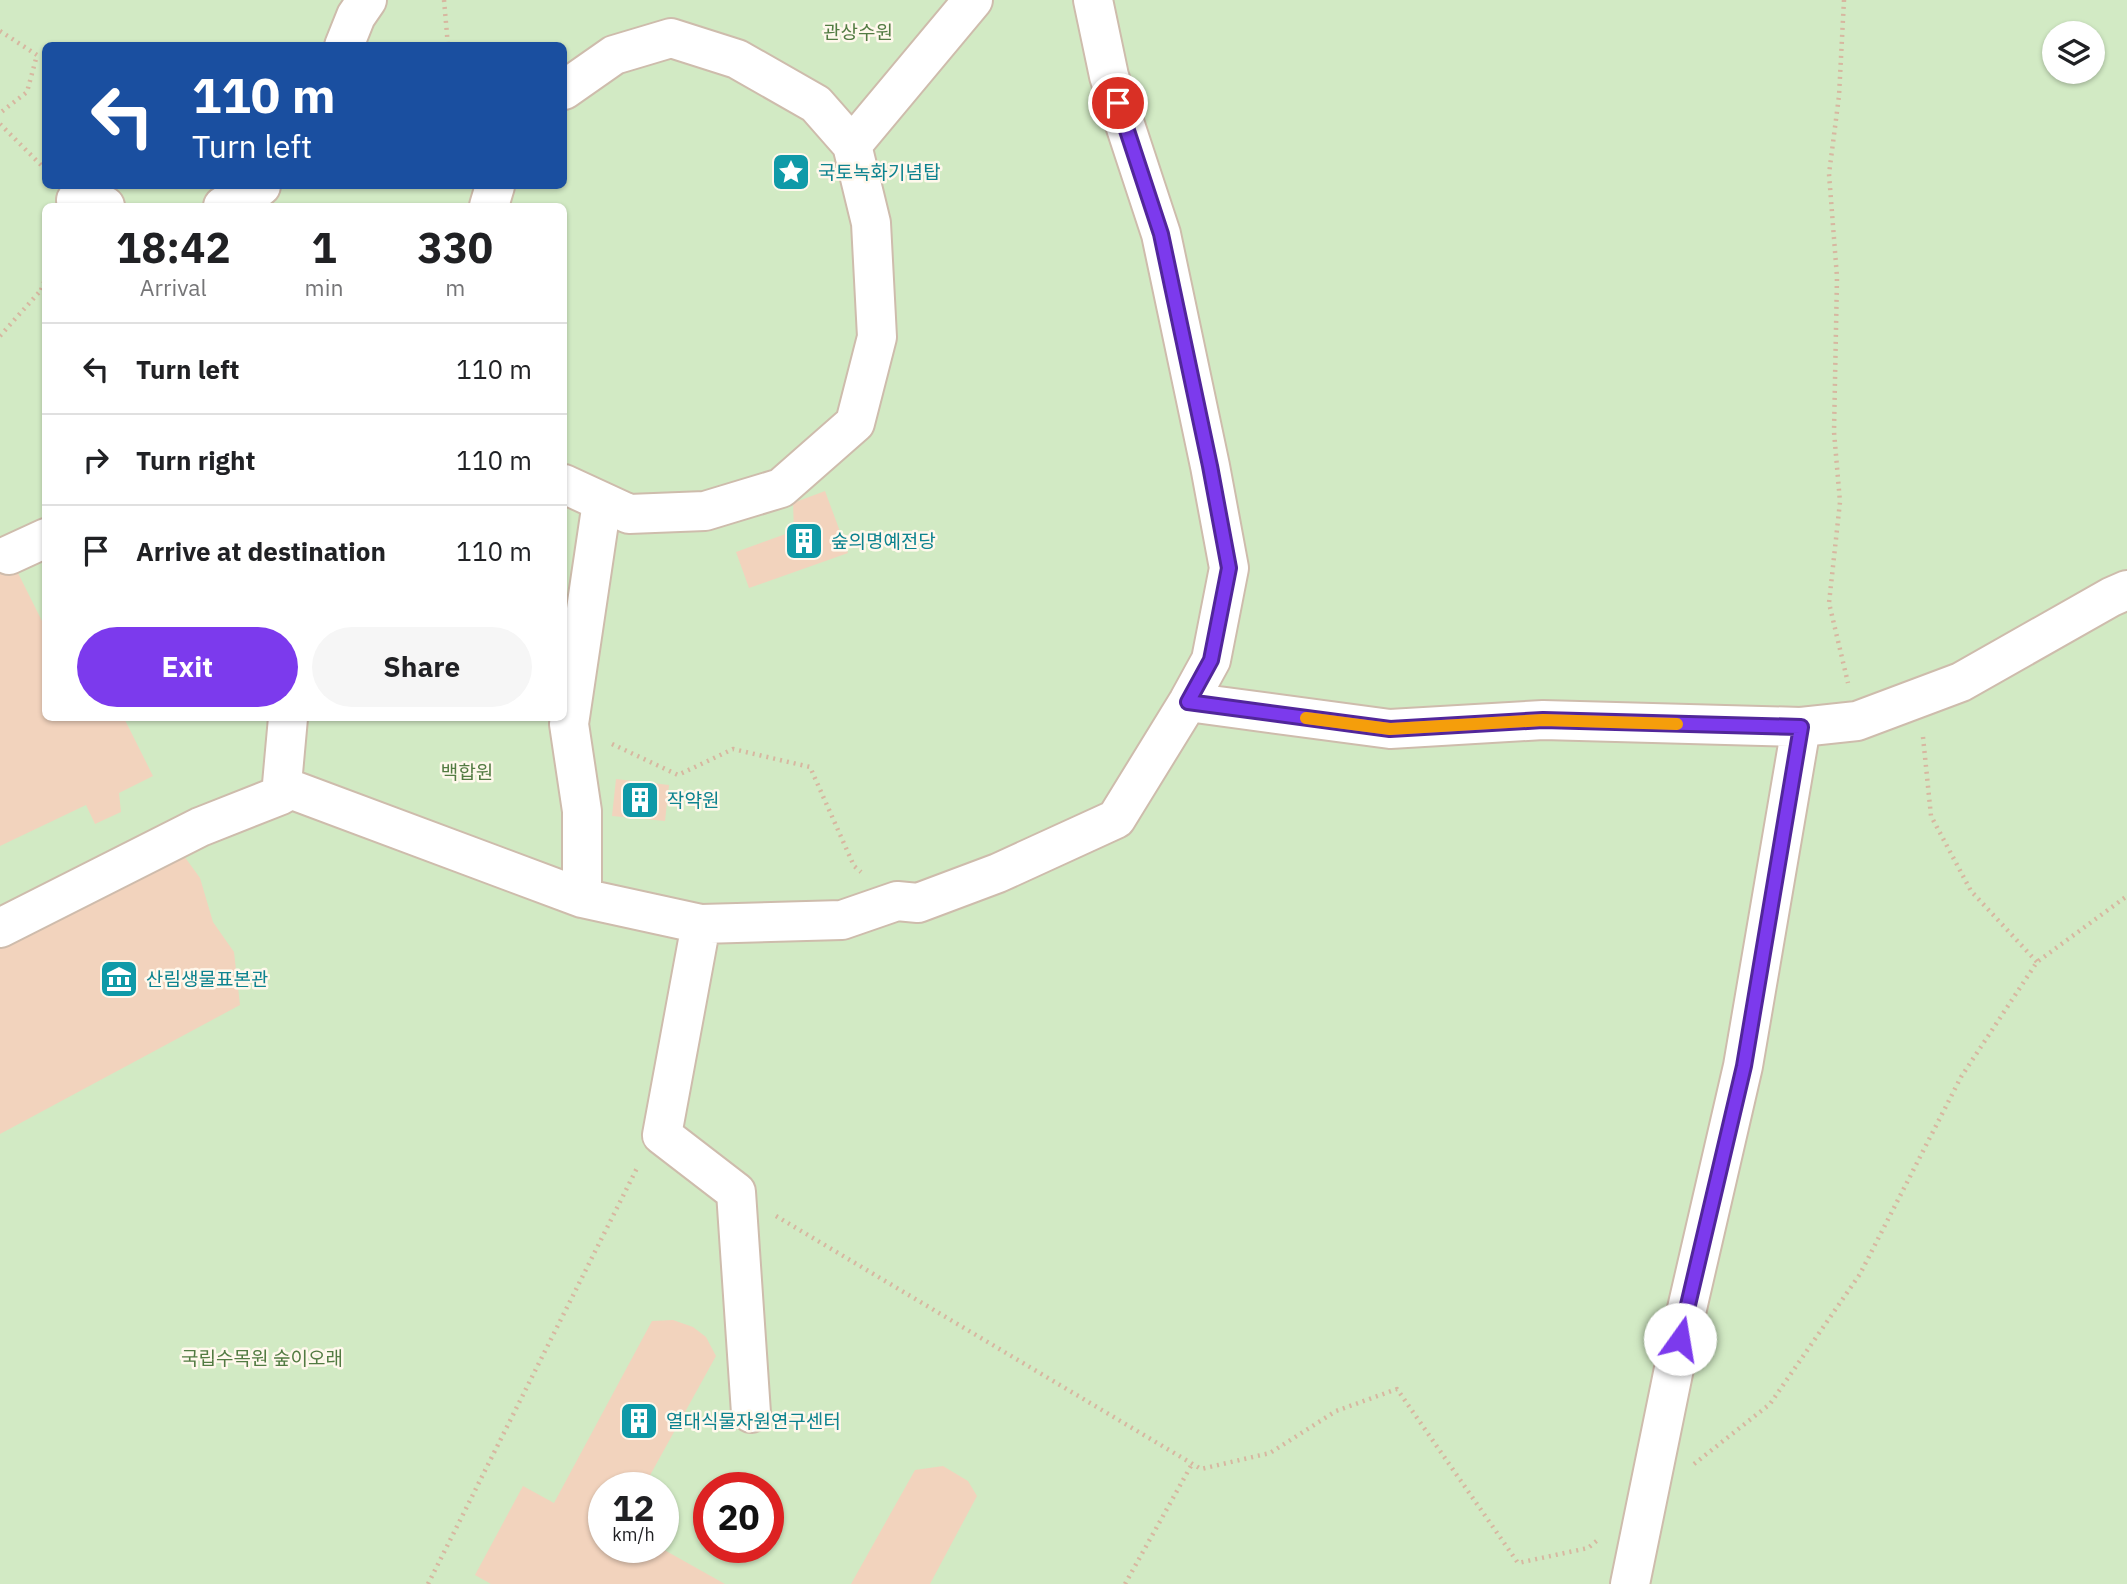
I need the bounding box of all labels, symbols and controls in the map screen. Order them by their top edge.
park label: 관상수원 [823,20,893,44]
map controls [2042,21,2105,84]
button: layers [2042,21,2105,84]
text: 110 m [192,63,336,126]
icon: left [77,70,168,161]
pin [1088,73,1148,133]
icon: arrive [1099,84,1137,122]
text: Turn left [192,125,312,167]
place icon: 국토녹화기념탑 [770,151,812,193]
place label: 국토녹화기념탑 [818,160,941,184]
text: 18:42 [116,220,231,275]
text: 1 [311,220,337,275]
text: 330 [417,220,493,275]
text: Arrival [140,272,207,302]
text: min [305,272,343,302]
text: m [445,272,465,302]
icon: left [77,350,115,388]
text: Turn left [136,352,239,386]
text: 110 m [456,352,532,386]
icon: right [77,441,115,479]
text: Turn right [136,443,255,477]
text: 110 m [456,443,532,477]
building icon: 숲의명예전당 [783,520,825,562]
place label: 숲의명예전당 [831,529,936,553]
icon: arrive [77,532,115,570]
text: Arrive at destination [136,534,386,568]
text: 110 m [456,534,532,568]
button: Exit [77,627,298,707]
button: Share [312,627,532,707]
park label: 백합원 [441,760,493,784]
building icon: 작약원 [619,779,661,821]
place label: 작약원 [667,788,719,812]
museum icon: 산림생물표본관 [98,958,140,1000]
place label: 산림생물표본관 [146,967,268,991]
position arrow [1643,1302,1717,1376]
park label: 국립수목원 숲이오래 [181,1346,343,1370]
building icon: 열대식물자원연구센터 [618,1400,660,1442]
place label: 열대식물자원연구센터 [666,1409,841,1433]
speed limit sign: 20 [693,1472,784,1563]
text: 12 [612,1485,655,1531]
text: km/h [612,1523,655,1546]

